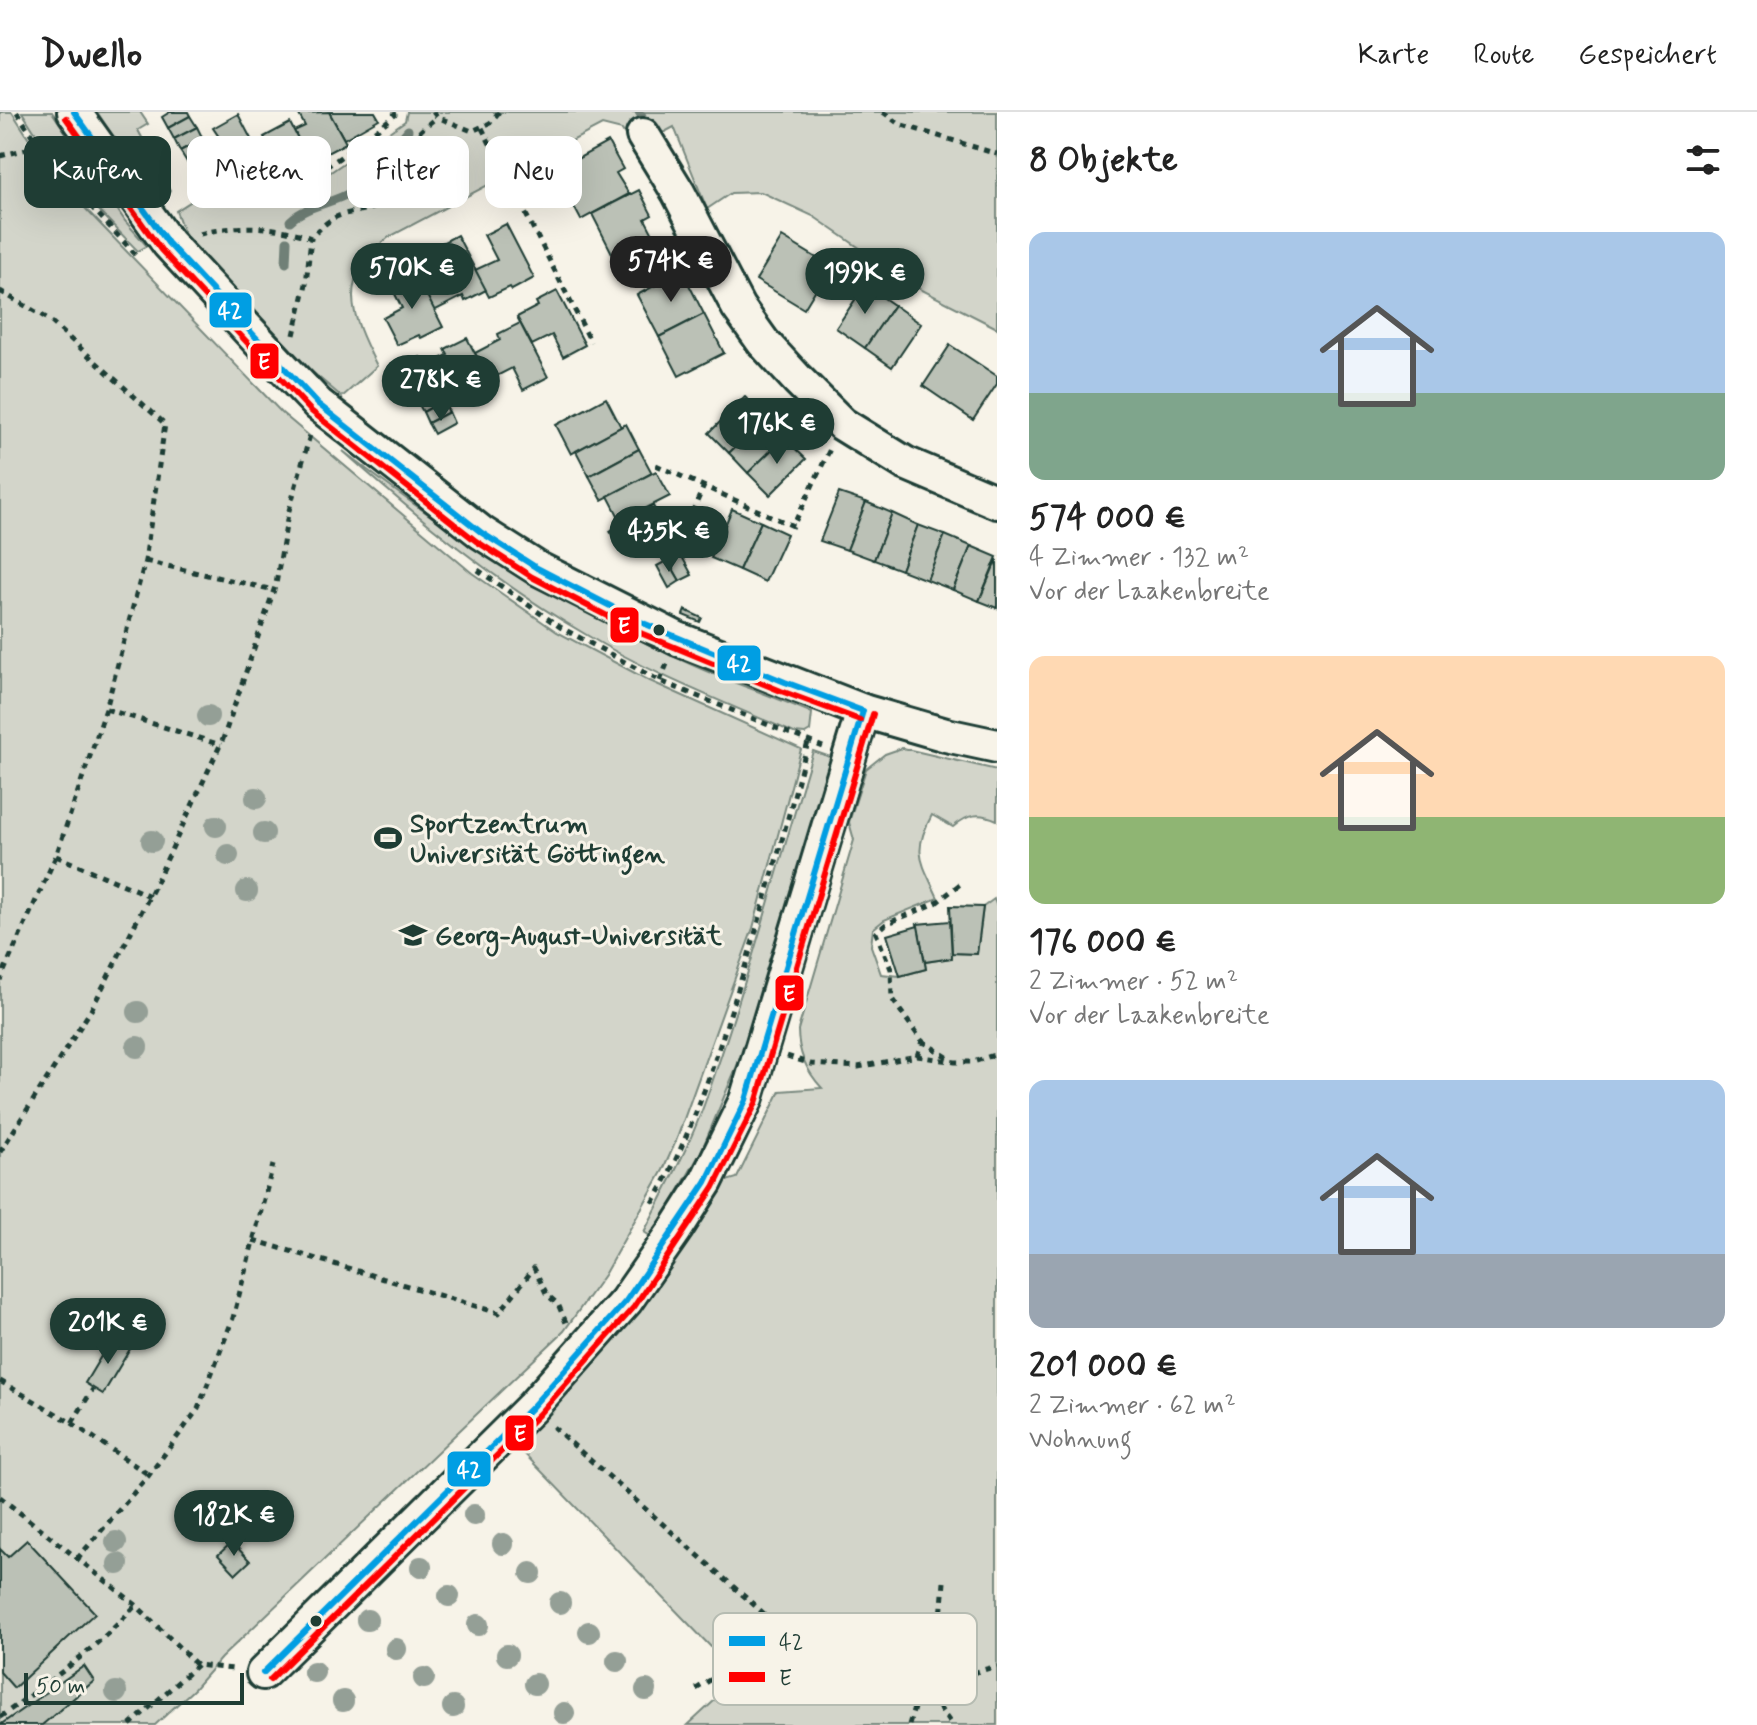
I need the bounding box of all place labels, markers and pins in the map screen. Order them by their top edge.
pin: 574K € [606,236,736,304]
pin: 570K € [347,243,477,311]
pin: 199K € [800,248,930,316]
pin: 278K € [376,355,506,423]
pin: 176K € [712,398,842,466]
pin: 435K € [604,506,734,574]
unlabelled marker [651,622,667,638]
place label: Sportzentrum Universität Göttingen [410,808,666,875]
sports icon: Sportzentrum Universität Göttingen [373,823,403,853]
school or university icon: Georg-August-Universität [398,920,428,950]
place label: Georg-August-Universität [435,920,722,957]
pin: 201K € [43,1298,173,1366]
pin: 182K € [169,1490,299,1558]
unlabelled marker [308,1613,324,1629]

